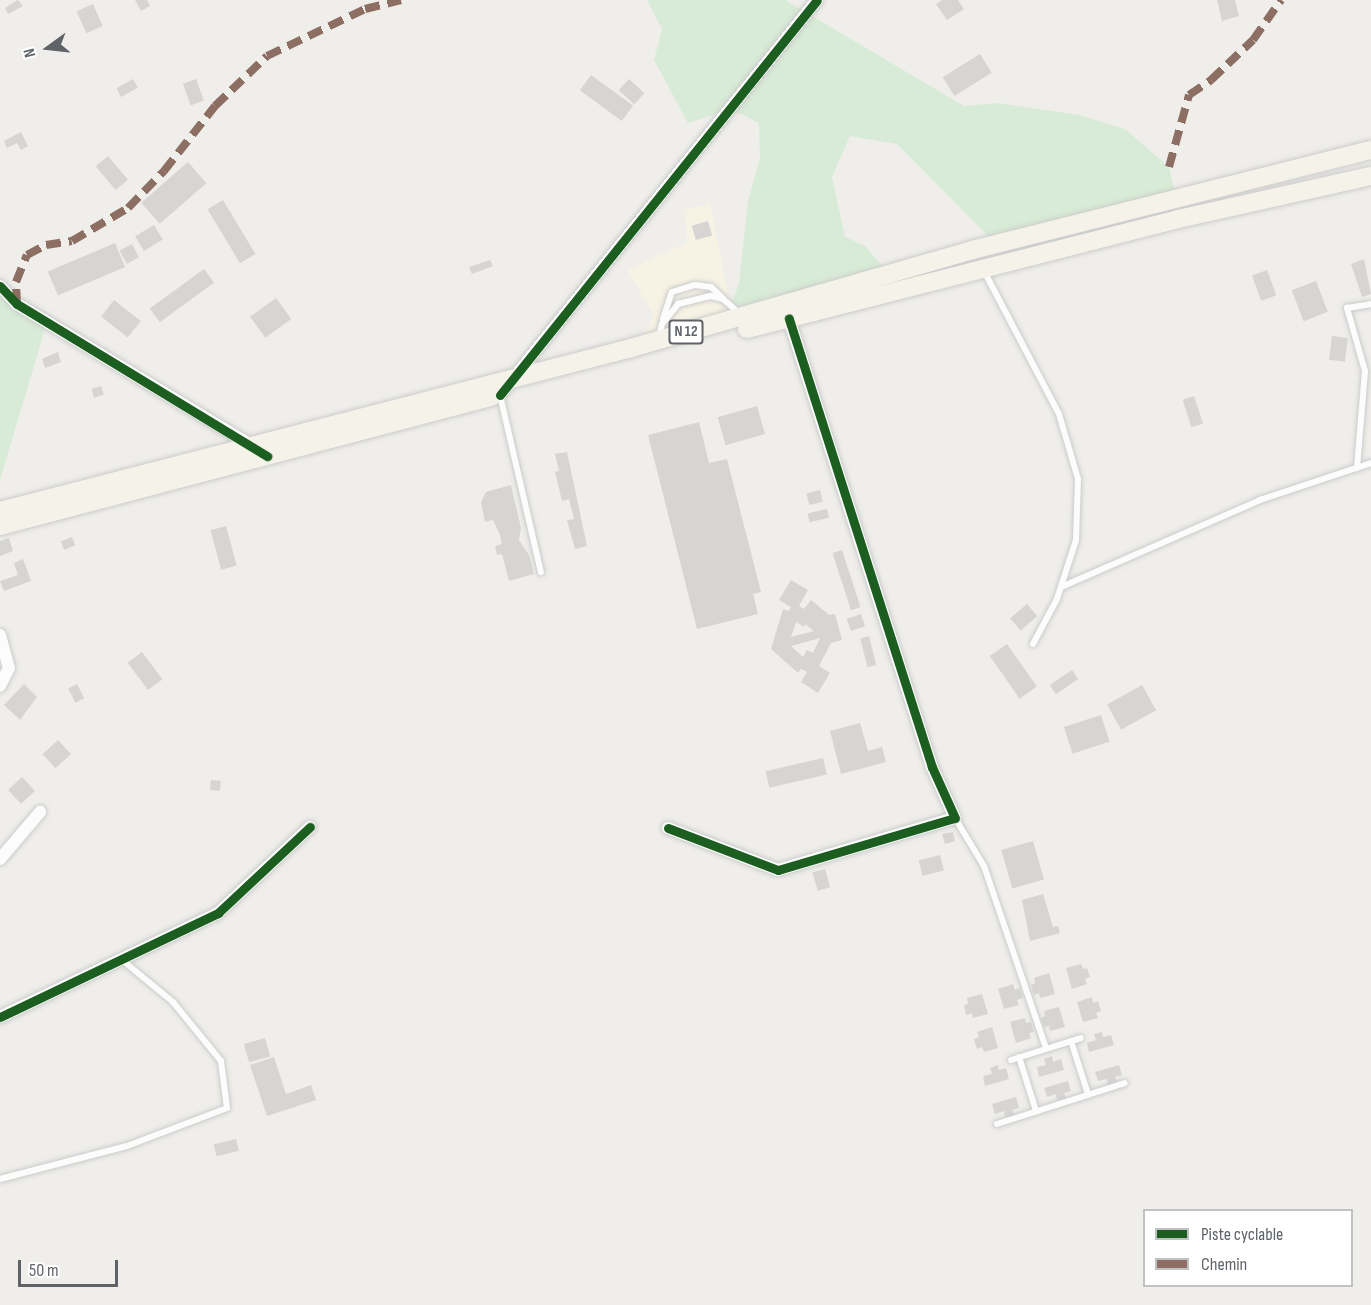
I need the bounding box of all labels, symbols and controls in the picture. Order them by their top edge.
north arrow [18,18,78,78]
text: N [20,46,40,59]
road number: N 12 [668,320,704,344]
legend [1143,1209,1353,1287]
text: Piste cyclable [1201,1224,1283,1245]
scale bar [21,1248,122,1286]
text: Chemin [1201,1254,1247,1275]
text: 50 m [29,1260,59,1281]

